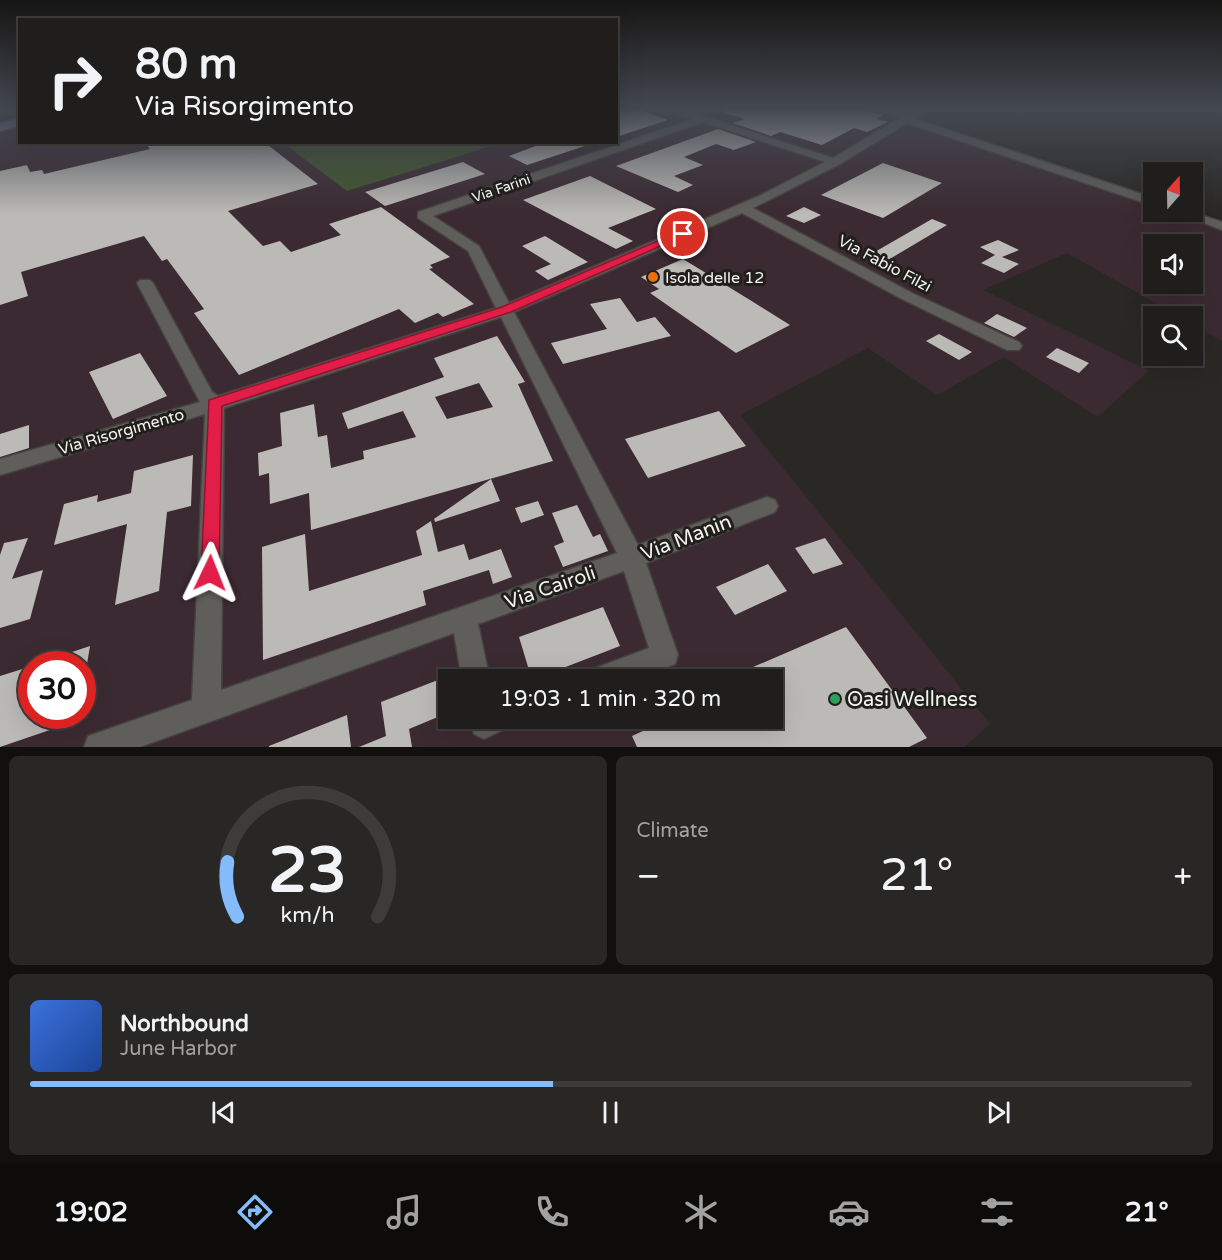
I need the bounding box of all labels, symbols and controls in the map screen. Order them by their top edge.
text: 80 m [135,39,237,90]
icon: right [36,42,114,120]
text: Via Risorgimento [135,90,354,123]
north arrow [1143,162,1203,222]
map controls [1143,162,1203,366]
street label: Via Farini [470,171,533,206]
pin [657,208,708,259]
icon: arrive [666,217,699,250]
street label: Via Fabio Filzi [834,231,935,297]
button: sound [1143,234,1203,294]
place label: Isola delle 12 [665,268,764,288]
marker: Isola delle 12 [646,270,660,284]
button: search [1143,306,1203,366]
street label: Via Risorgimento [56,404,186,459]
street label: Via Manin [638,510,735,566]
position arrow [178,541,242,605]
street label: Via Cairoli [502,561,599,615]
speed limit sign: 30 [18,651,96,729]
text: 19:03 · 1 min · 320 m [500,686,721,712]
place label: Oasi Wellness [847,688,977,712]
marker: Oasi Wellness [828,692,842,706]
text: Climate [637,819,709,843]
text: 23 [269,834,347,909]
text: 21° [880,849,953,903]
text: − [637,857,660,896]
text: + [1173,857,1192,896]
text: km/h [281,903,335,929]
text: Northbound [120,1011,249,1037]
text: June Harbor [120,1037,237,1061]
icon: previous [207,1096,240,1129]
icon: pause [594,1096,627,1129]
icon: next [982,1096,1015,1129]
icon: directions [234,1191,276,1233]
icon: music [383,1191,425,1233]
icon: phone [531,1191,573,1233]
icon: climate [680,1191,722,1233]
icon: car [828,1191,870,1233]
icon: filters [976,1191,1018,1233]
text: 19:02 [53,1196,128,1229]
text: 21° [1125,1196,1169,1229]

